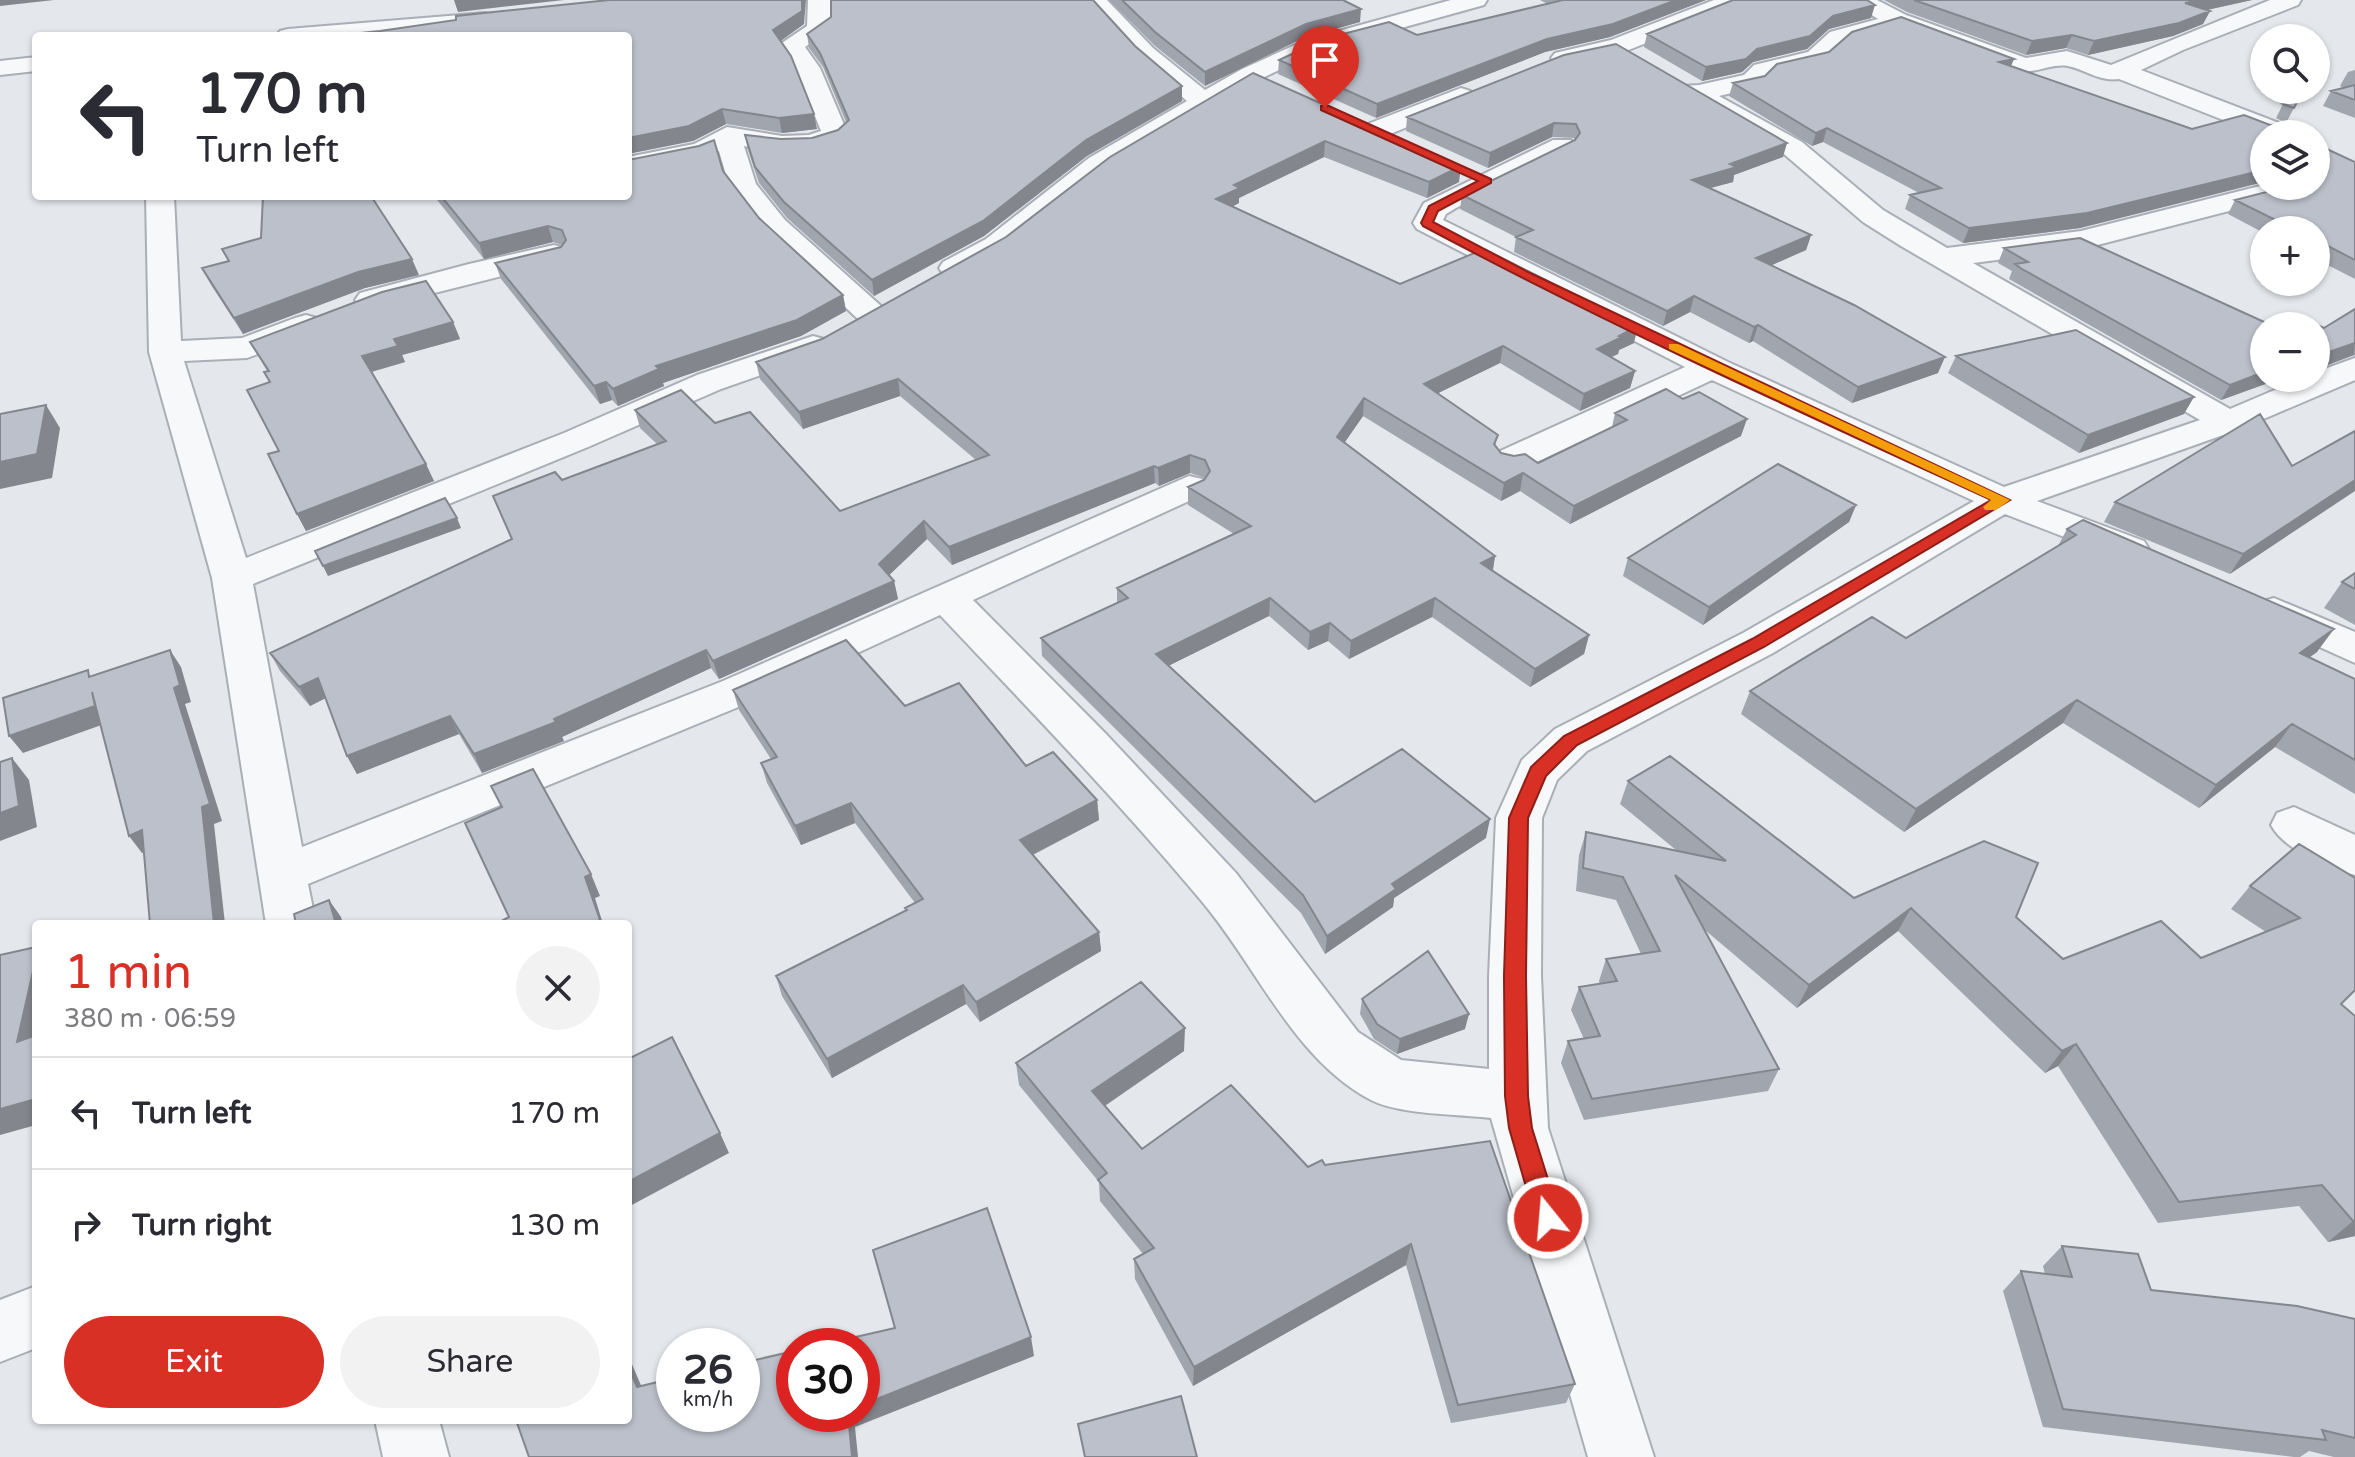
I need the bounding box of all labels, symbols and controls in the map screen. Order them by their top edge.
map controls [2250,24,2330,392]
button: search [2250,24,2330,104]
pin [1291,26,1359,108]
icon: arrive [1303,38,1347,82]
text: 170 m [196,61,367,128]
icon: left [64,64,168,168]
button: layers [2250,120,2330,200]
text: Turn left [196,129,339,172]
button: + [2250,216,2330,296]
button: − [2250,312,2330,392]
text: 1 min [64,944,192,1002]
button: close [516,946,600,1030]
text: 380 m · 06:59 [64,1003,236,1034]
icon: left [64,1091,108,1135]
text: Turn left [132,1095,251,1132]
text: 170 m [508,1095,600,1132]
position arrow [1506,1176,1590,1260]
icon: right [64,1203,108,1247]
text: Turn right [132,1207,272,1244]
text: 130 m [508,1207,600,1244]
button: Exit [64,1316,324,1408]
button: Share [340,1316,600,1408]
speed limit sign: 30 [776,1328,880,1432]
text: 26 [683,1346,733,1394]
text: km/h [683,1388,733,1412]

